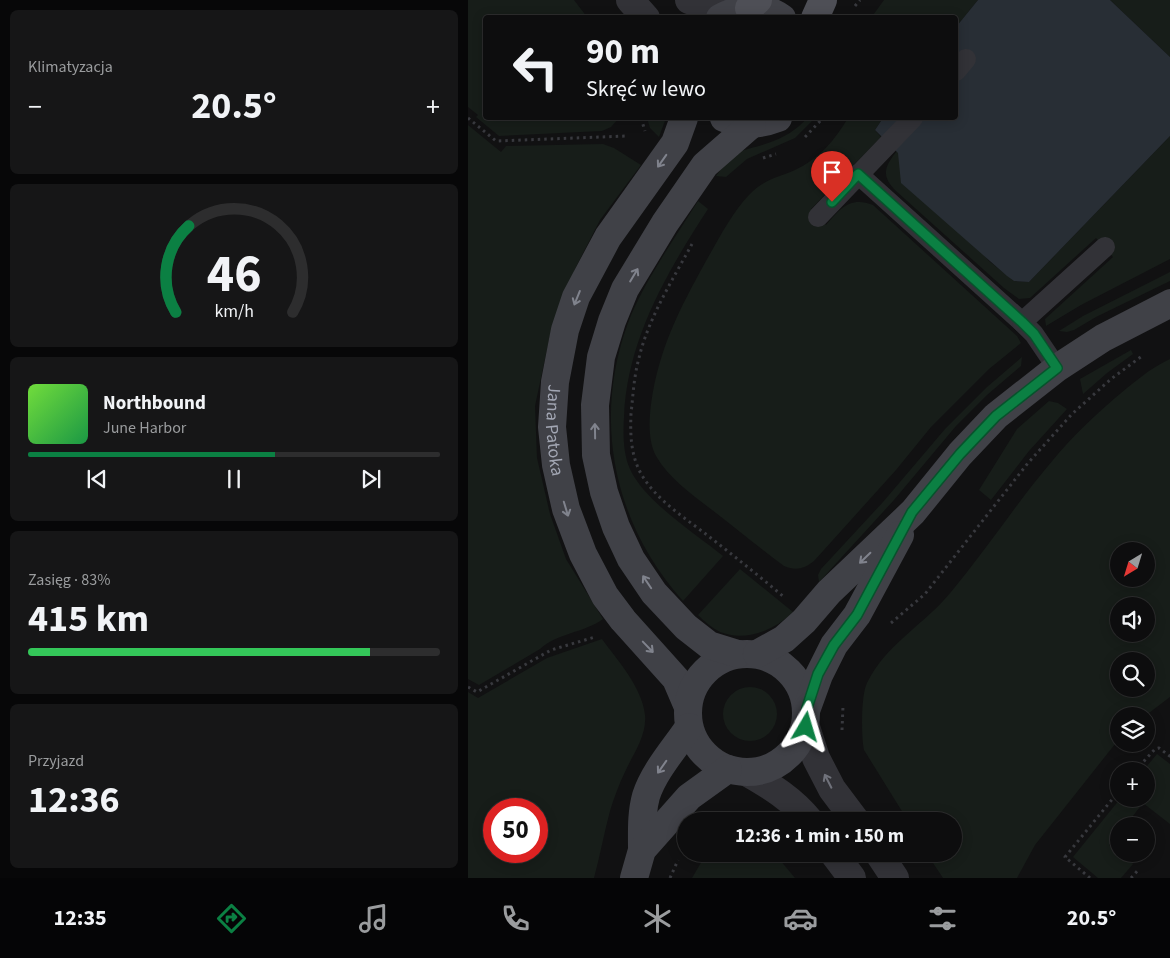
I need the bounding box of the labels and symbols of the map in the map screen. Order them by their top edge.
pin [811,151,853,202]
one-way arrow [657,153,667,167]
one-way arrow [629,269,639,283]
one-way arrow [571,290,581,305]
street label: Jana Patoka [539,383,571,478]
one-way arrow [591,423,600,439]
one-way arrow [562,500,572,516]
north arrow [1110,542,1156,588]
one-way arrow [858,552,871,564]
one-way arrow [642,575,652,589]
one-way arrow [642,641,654,653]
position arrow [779,700,831,752]
one-way arrow [657,760,667,774]
one-way arrow [823,774,833,789]
speed limit sign: 50 [483,798,548,863]

